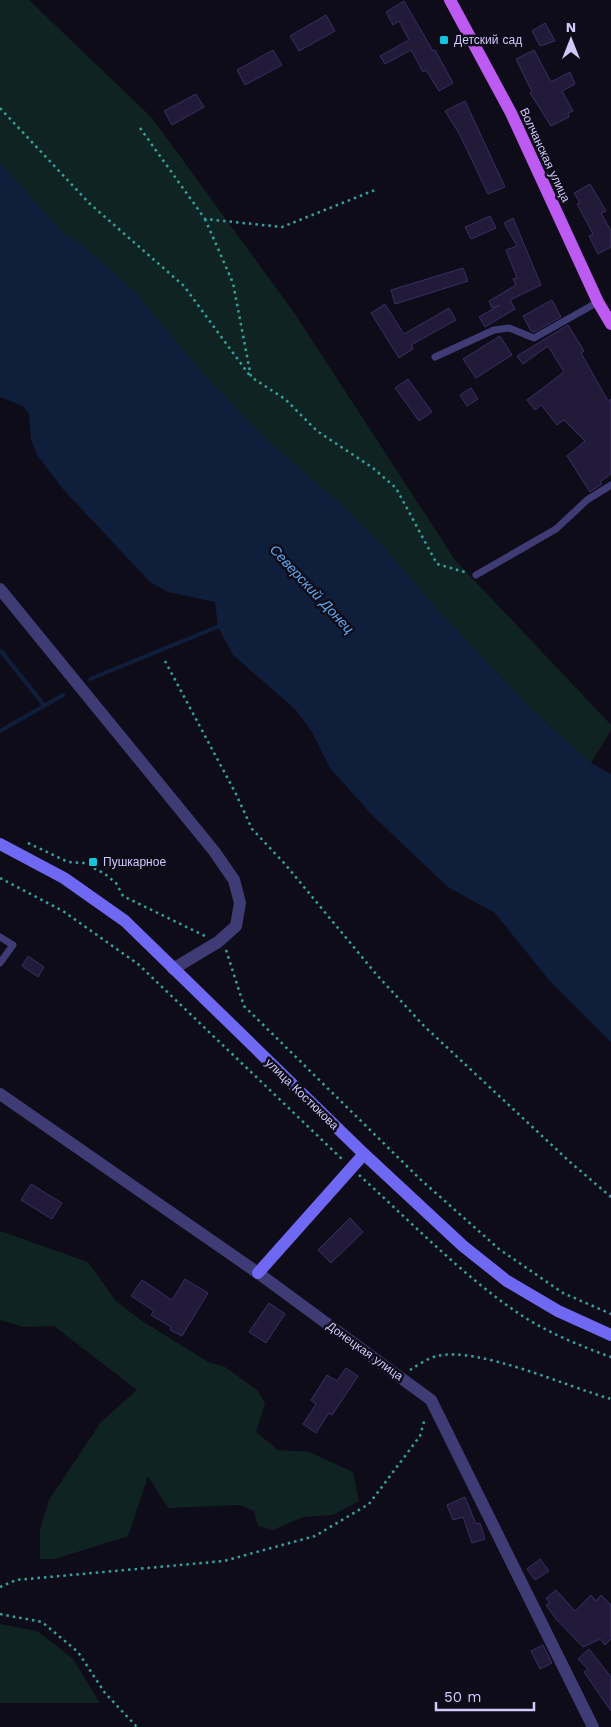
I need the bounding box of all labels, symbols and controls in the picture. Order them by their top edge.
north arrow [546,15,596,65]
text: N [566,19,576,35]
place label: Детский сад [454,33,522,47]
marker: Детский сад [438,34,450,46]
street label: Волчанская улица [517,106,573,205]
water label: Северский Донец [267,541,357,637]
place label: Пушкарное [103,855,166,869]
marker: Пушкарное [87,856,99,868]
street label: улица Костюкова [263,1056,342,1133]
street label: Донецкая улица [324,1319,406,1384]
scale bar [436,1680,534,1712]
text: 50 m [444,1688,481,1706]

